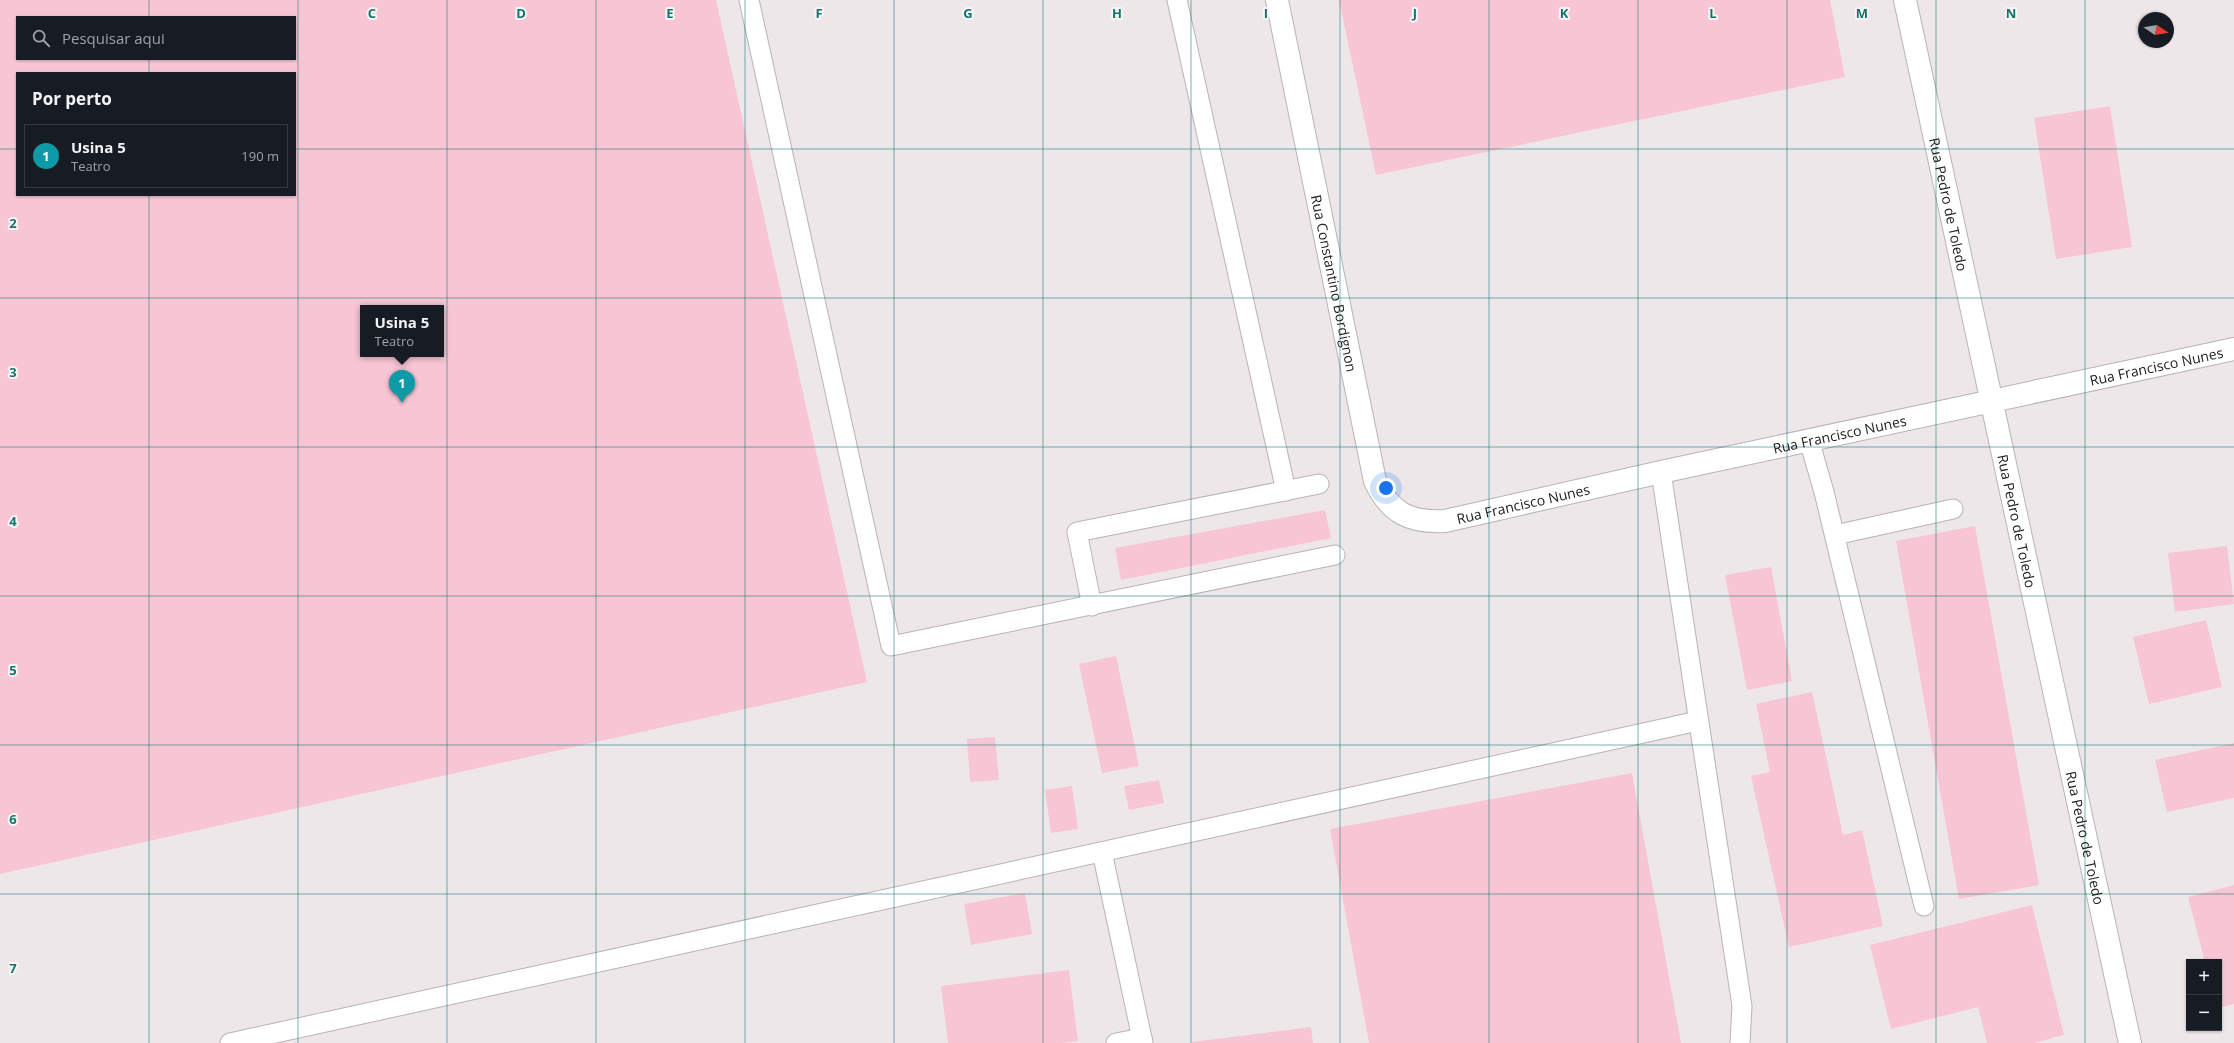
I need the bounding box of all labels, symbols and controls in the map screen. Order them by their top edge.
text: C [368,4,376,22]
text: D [516,4,526,22]
text: E [666,4,674,22]
text: F [815,4,823,22]
text: G [963,4,973,22]
text: H [1112,4,1122,22]
text: I [1264,4,1268,22]
text: J [1412,4,1417,22]
text: K [1560,4,1569,22]
text: L [1709,4,1717,22]
text: M [1856,4,1868,22]
text: N [2006,4,2016,22]
north arrow [2138,12,2174,48]
search box [16,16,296,60]
icon: search [30,27,52,49]
text: Pesquisar aqui [62,28,165,48]
text: Por perto [32,87,112,110]
street label: Rua Pedro de Toledo [1925,136,1973,273]
text: Usina 5 [71,137,126,157]
text: 1 [42,147,50,165]
text: 190 m [241,147,279,165]
text: Teatro [71,157,110,175]
street label: Rua Constantino Bordignon [1307,193,1362,373]
text: 2 [9,214,17,232]
popup [360,305,444,357]
text: Usina 5 [375,312,429,332]
text: Teatro [375,332,414,350]
street label: Rua Francisco Nunes [2088,342,2225,389]
text: 3 [9,363,17,381]
pin: 1 [389,370,415,403]
street label: Rua Francisco Nunes [1771,410,1908,457]
street label: Rua Pedro de Toledo [1994,453,2041,589]
your location [1376,478,1396,498]
street label: Rua Francisco Nunes [1455,479,1592,528]
text: 4 [9,512,17,530]
text: 5 [9,661,17,679]
street label: Rua Pedro de Toledo [2062,769,2109,906]
text: 6 [9,810,17,828]
text: 7 [9,959,17,977]
map controls [2186,959,2222,1031]
button: + [2186,959,2222,995]
button: − [2186,995,2222,1031]

